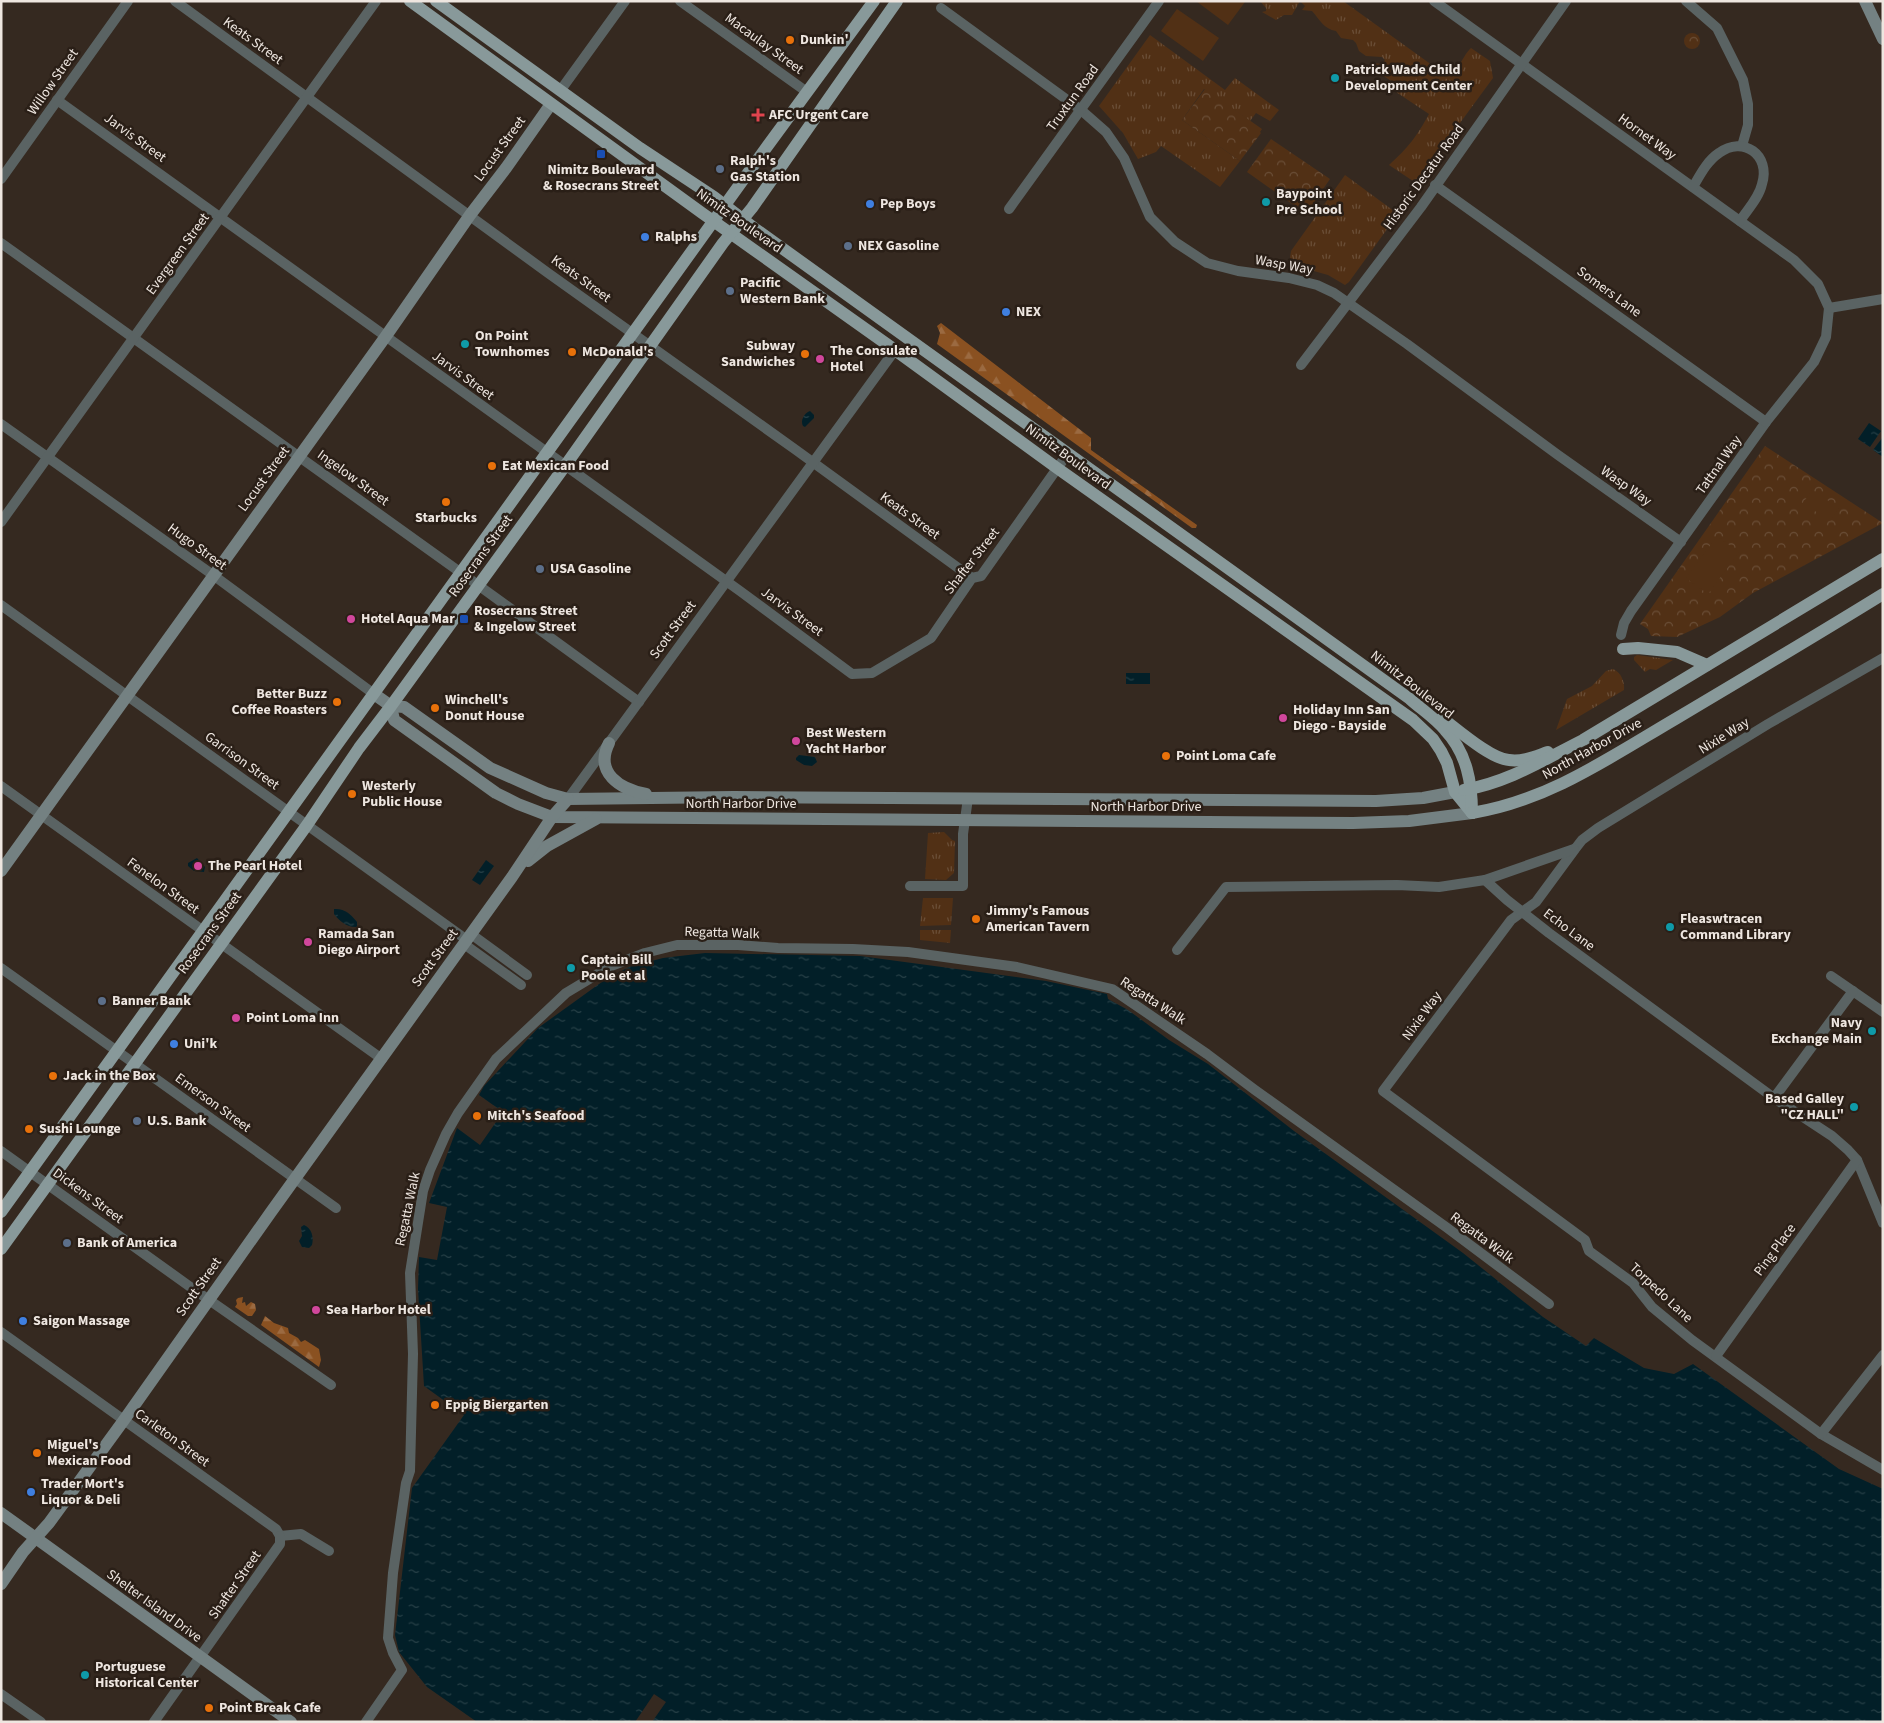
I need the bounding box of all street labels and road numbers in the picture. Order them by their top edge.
street label: Macaulay Street [720,9,808,80]
street label: Keats Street [219,12,287,70]
street label: Willow Street [23,44,83,119]
street label: Truxtun Road [1042,61,1104,135]
street label: Jarvis Street [100,109,170,168]
street label: Hornet Way [1614,109,1681,165]
street label: Locust Street [469,112,531,186]
street label: Historic Decatur Road [1379,120,1469,234]
street label: Nimitz Boulevard [692,184,786,258]
street label: Evergreen Street [142,209,215,299]
street label: Keats Street [547,250,615,308]
street label: Wasp Way [1253,250,1315,280]
street label: Somers Lane [1573,262,1645,322]
street label: Jarvis Street [428,347,498,406]
street label: Nimitz Boulevard [1021,419,1115,495]
street label: Tattnal Way [1691,431,1747,499]
street label: Locust Street [233,442,295,516]
street label: Ingelow Street [313,445,393,511]
street label: Wasp Way [1596,461,1656,511]
street label: Keats Street [876,487,944,545]
street label: Rosecrans Street [444,510,518,601]
street label: Hugo Street [163,519,231,576]
street label: Shafter Street [940,523,1005,599]
street label: Jarvis Street [757,583,827,642]
street label: Scott Street [645,596,701,663]
street label: Nimitz Boulevard [1366,646,1458,724]
street label: Nixie Way [1695,712,1754,759]
street label: North Harbor Drive [1539,713,1645,785]
street label: Garrison Street [201,727,284,795]
street label: North Harbor Drive [685,794,797,814]
street label: North Harbor Drive [1090,797,1202,817]
street label: Fenelon Street [123,853,203,919]
street label: Rosecrans Street [173,887,247,978]
street label: Echo Lane [1539,904,1599,956]
street label: Regatta Walk [684,922,760,944]
street label: Scott Street [407,924,463,991]
street label: Regatta Walk [1116,972,1190,1030]
street label: Nixie Way [1397,987,1447,1045]
street label: Emerson Street [171,1069,255,1138]
street label: Dickens Street [48,1163,128,1229]
street label: Regatta Walk [390,1170,426,1248]
street label: Regatta Walk [1446,1207,1518,1269]
street label: Ping Place [1749,1220,1801,1280]
street label: Scott Street [171,1253,227,1321]
street label: Torpedo Lane [1625,1258,1697,1328]
street label: Carleton Street [131,1404,214,1472]
street label: Shafter Street [204,1546,266,1623]
street label: Shelter Island Drive [102,1565,206,1647]

